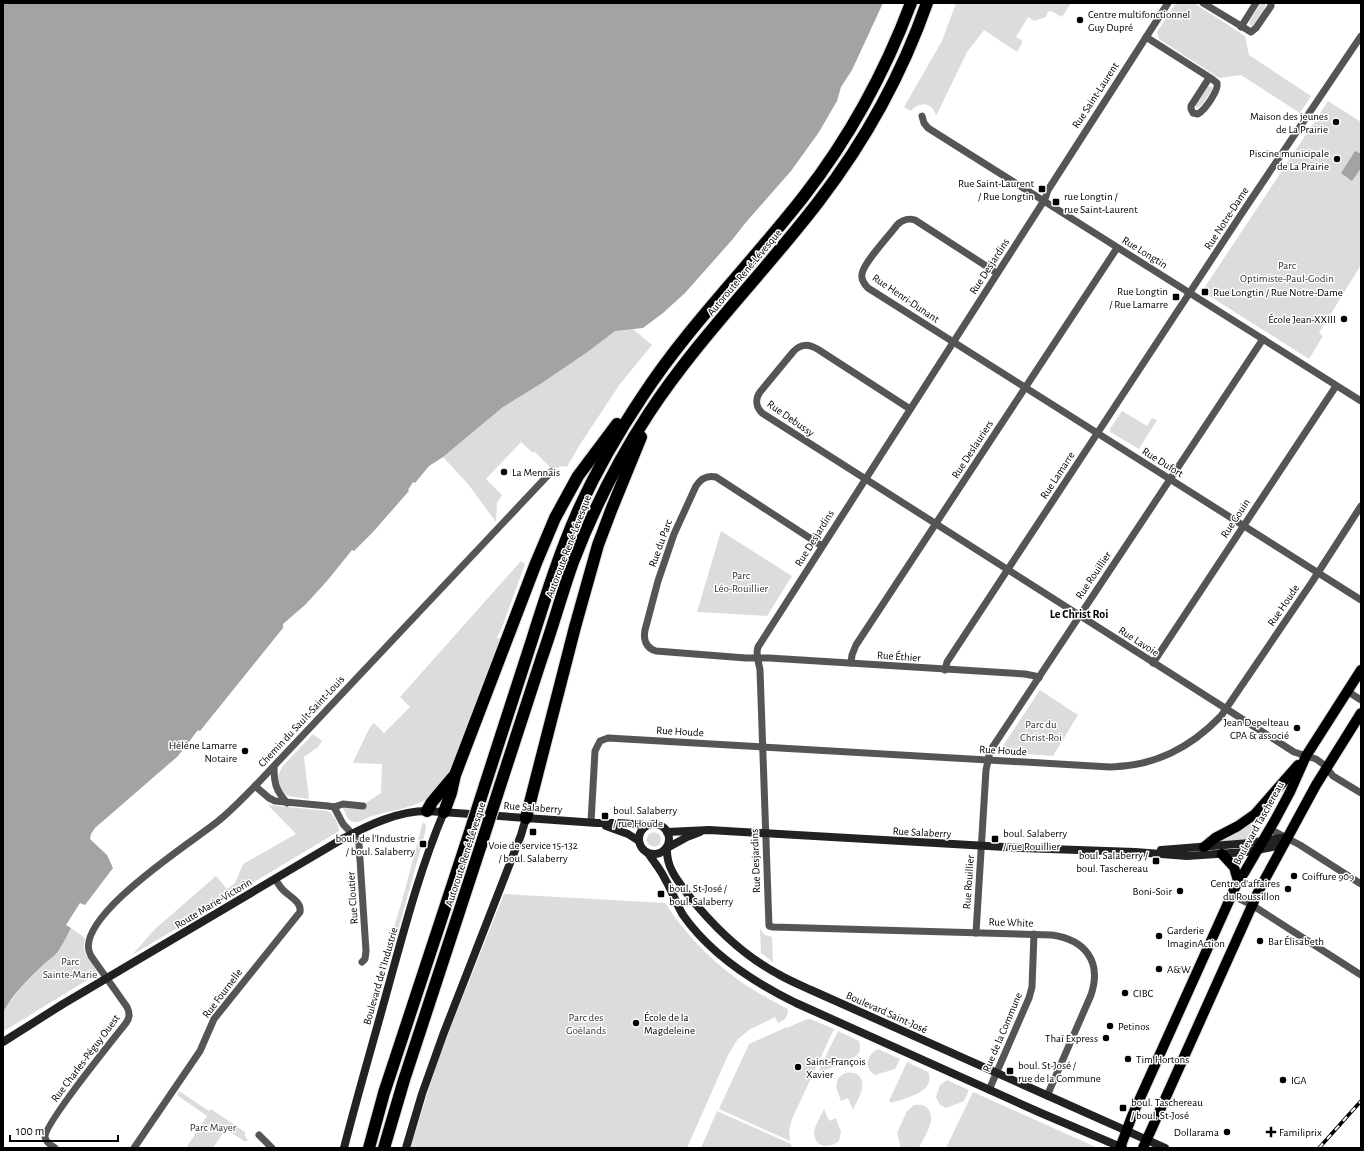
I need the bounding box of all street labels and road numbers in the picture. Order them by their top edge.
street label: Rue Saint-Laurent [1070,60,1121,130]
street label: Rue Notre-Dame [1202,185,1251,252]
street label: Autoroute René-Lévesque [705,227,784,318]
street label: Rue Longtin [1120,234,1169,271]
street label: Rue Desjardins [967,236,1012,296]
street label: Rue Henri-Dunant [870,272,942,325]
street label: Rue Debussy [765,398,816,439]
street label: Rue Deslauriers [950,418,995,480]
street label: Rue Dufort [1140,445,1186,480]
street label: Rue Lamarre [1038,450,1077,501]
street label: Autoroute René-Lévesque [544,493,593,599]
street label: Rue Gouin [1219,497,1252,540]
street label: Rue Desjardins [793,508,836,568]
street label: Rue du Parc [647,517,674,568]
street label: Rue Rouillier [1074,549,1113,601]
street label: Rue Houde [1266,583,1301,628]
street label: Rue Lavoie [1117,624,1161,658]
street label: Rue Éthier [877,648,922,664]
street label: Chemin du Sault-Saint-Louis [256,673,347,769]
street label: Rue Houde [656,725,704,738]
street label: Rue Houde [979,744,1027,757]
street label: Boulevard Taschereau [1231,779,1286,867]
street label: Rue Salaberry [503,800,563,815]
street label: Autoroute René-Lévesque [443,801,488,908]
street label: Rue Salaberry [892,825,952,840]
street label: Rue Desjardins [749,829,762,893]
street label: Rue Rouillier [961,854,976,910]
street label: Rue Cloutier [345,871,360,925]
street label: Route Marie-Victorin [173,876,254,931]
street label: Rue White [988,916,1034,929]
street label: Boulevard de l'Industrie [361,926,400,1026]
street label: Rue Fournelle [200,967,244,1020]
street label: Boulevard Saint-José [845,990,929,1035]
street label: Rue de la Commune [981,991,1024,1074]
street label: Rue Charles-Péguy Ouest [49,1012,122,1104]

